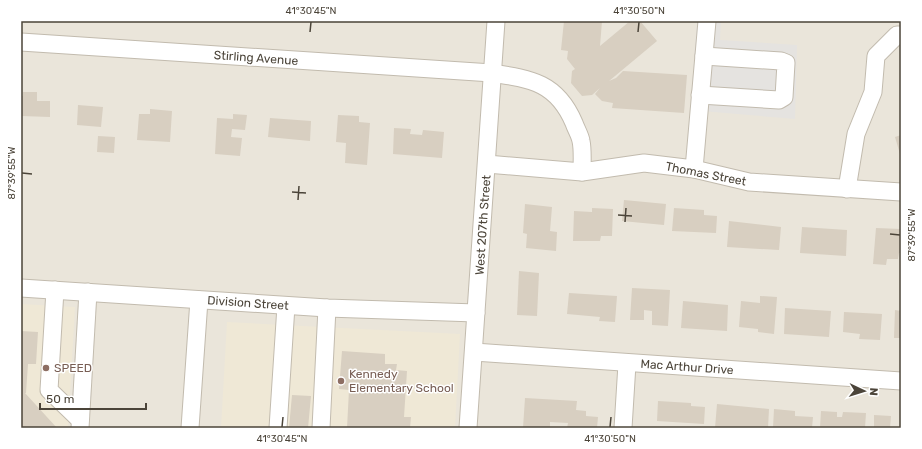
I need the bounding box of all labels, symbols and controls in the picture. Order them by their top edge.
text: 41°30'45"N [285,5,337,17]
text: 41°30'50"N [613,5,665,17]
street label: Stirling Avenue [213,48,299,68]
text: 87°39'55"W [6,146,18,200]
street label: Thomas Street [664,159,748,189]
street label: West 207th Street [473,174,494,276]
text: 87°39'55"W [906,208,918,262]
street label: Division Street [207,293,289,313]
street label: Mac Arthur Drive [640,357,734,377]
place label: SPEED [54,361,92,375]
marker: SPEED [41,363,51,373]
place label: Kennedy Elementary School [349,367,454,395]
north arrow [844,371,884,411]
marker: Kennedy Elementary School [336,376,346,386]
scale bar [40,385,146,411]
text: N [867,387,880,396]
text: 50 m [46,392,74,406]
text: 41°30'45"N [256,433,308,445]
text: 41°30'50"N [584,433,636,445]

